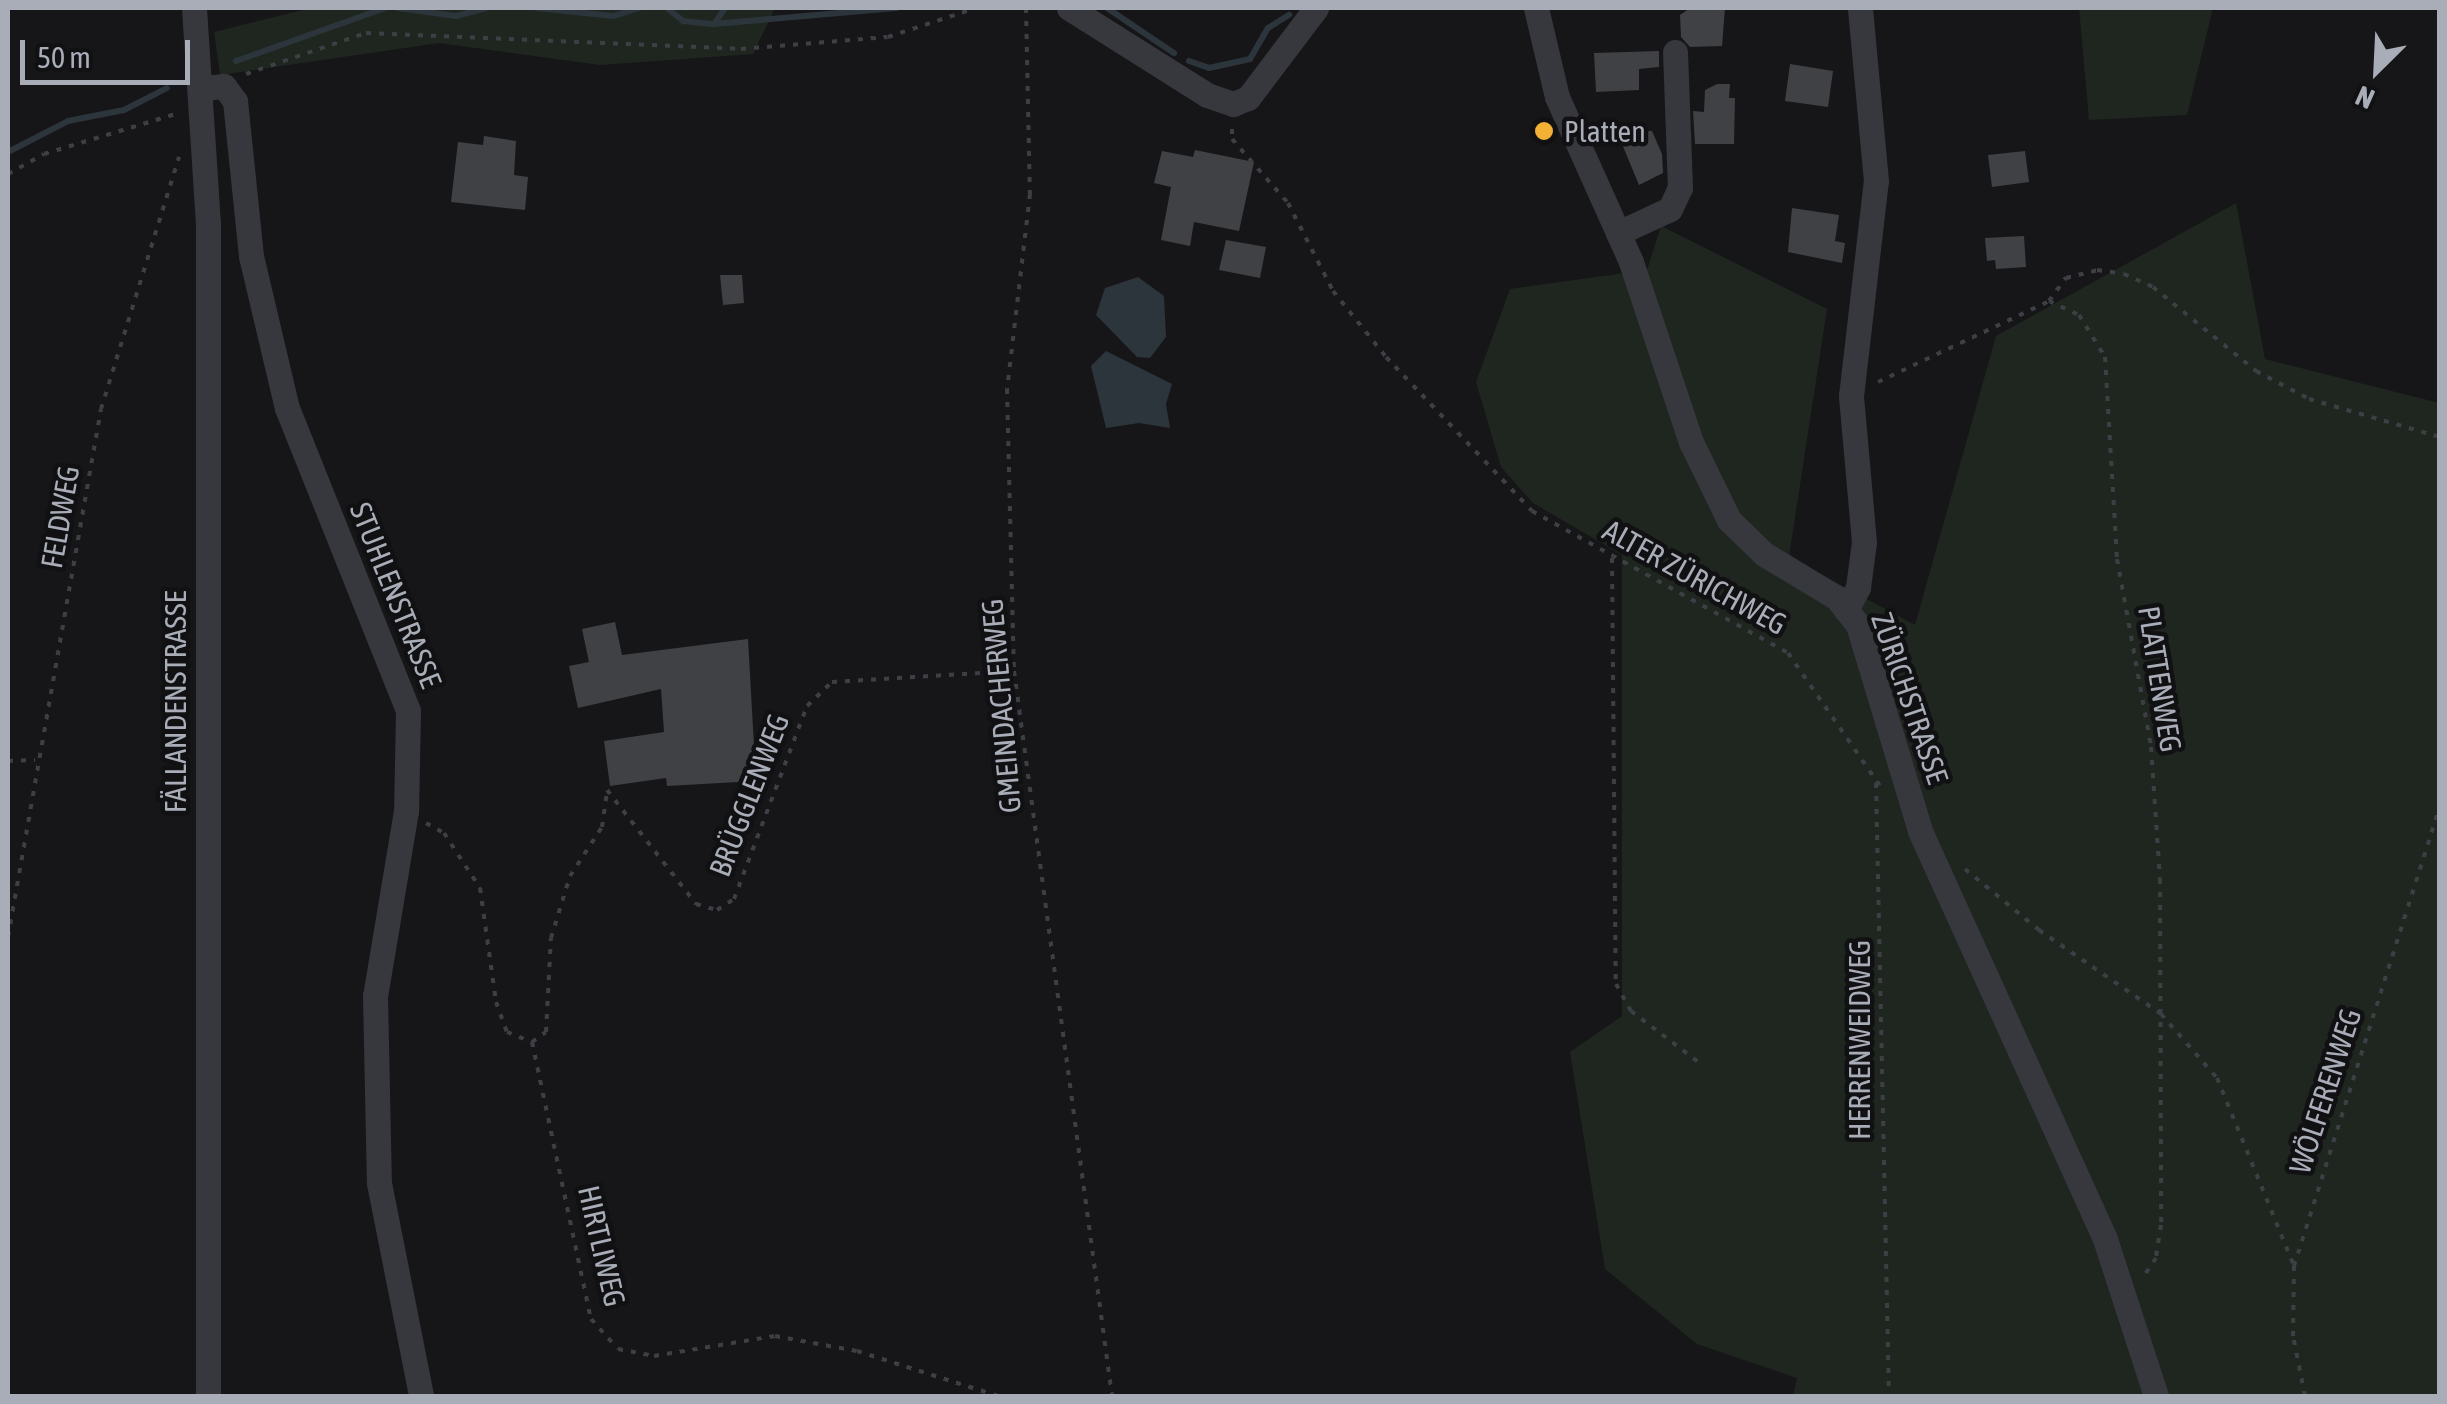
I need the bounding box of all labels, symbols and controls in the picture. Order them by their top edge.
scale bar [25,20,195,82]
north arrow [2327,20,2427,120]
text: 50 m [37,40,91,74]
text: N [2351,79,2379,115]
place label: Platten [1564,113,1646,149]
marker: Platten [1533,120,1555,142]
street label: FELDWEG [33,463,87,571]
street label: STUHLENSTRASSE [343,497,449,693]
street label: ALTER ZÜRICHWEG [1597,512,1793,642]
street label: FÄLLANDENSTRASSE [157,591,193,813]
street label: GMEINDACHERWEG [974,598,1028,814]
street label: PLATTENWEG [2131,604,2189,754]
street label: ZÜRICHSTRASSE [1864,608,1956,788]
street label: BRÜGGLENWEG [702,709,796,881]
street label: HERRENWEIDWEG [1841,940,1877,1140]
street label: WÖLFERENWEG [2281,1004,2369,1178]
street label: HIRTLIWEG [571,1182,633,1310]

